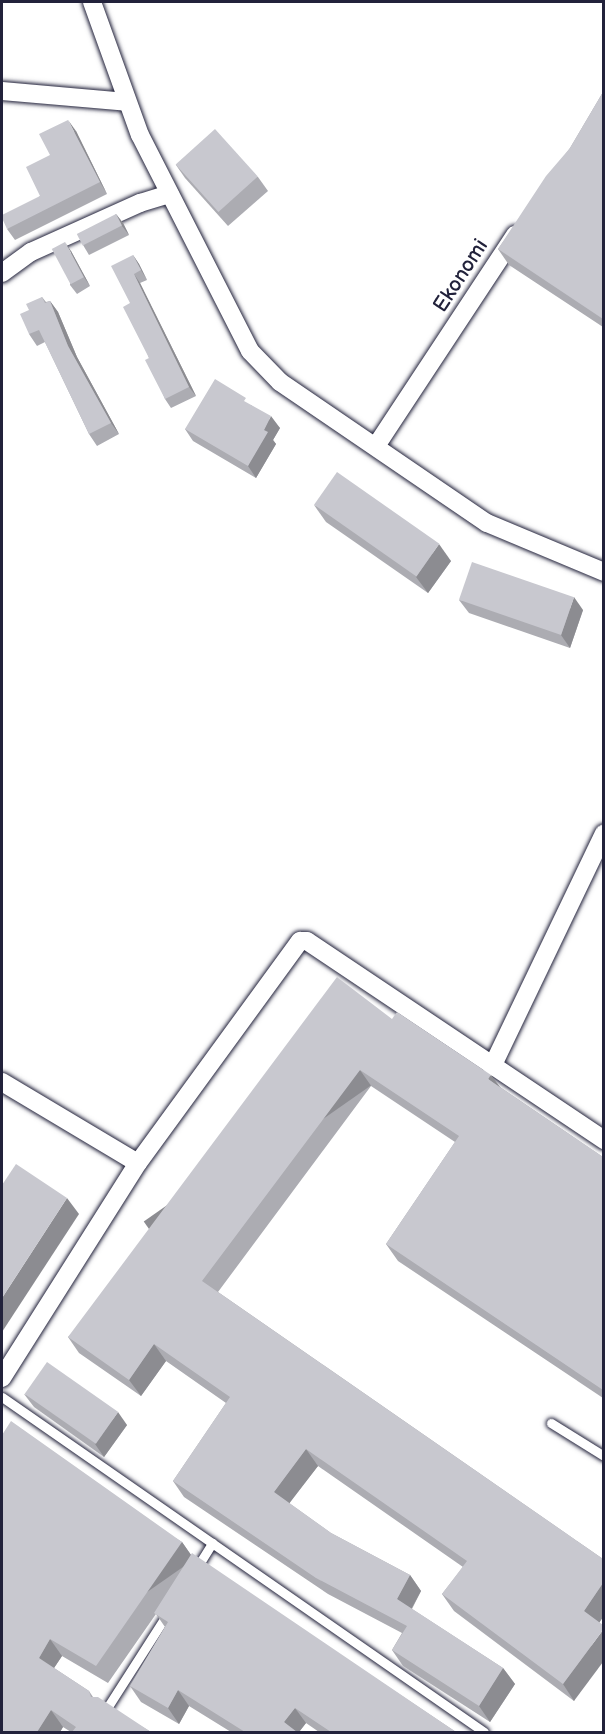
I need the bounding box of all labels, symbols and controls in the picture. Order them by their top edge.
street label: Ekonomi [428,235,494,317]

